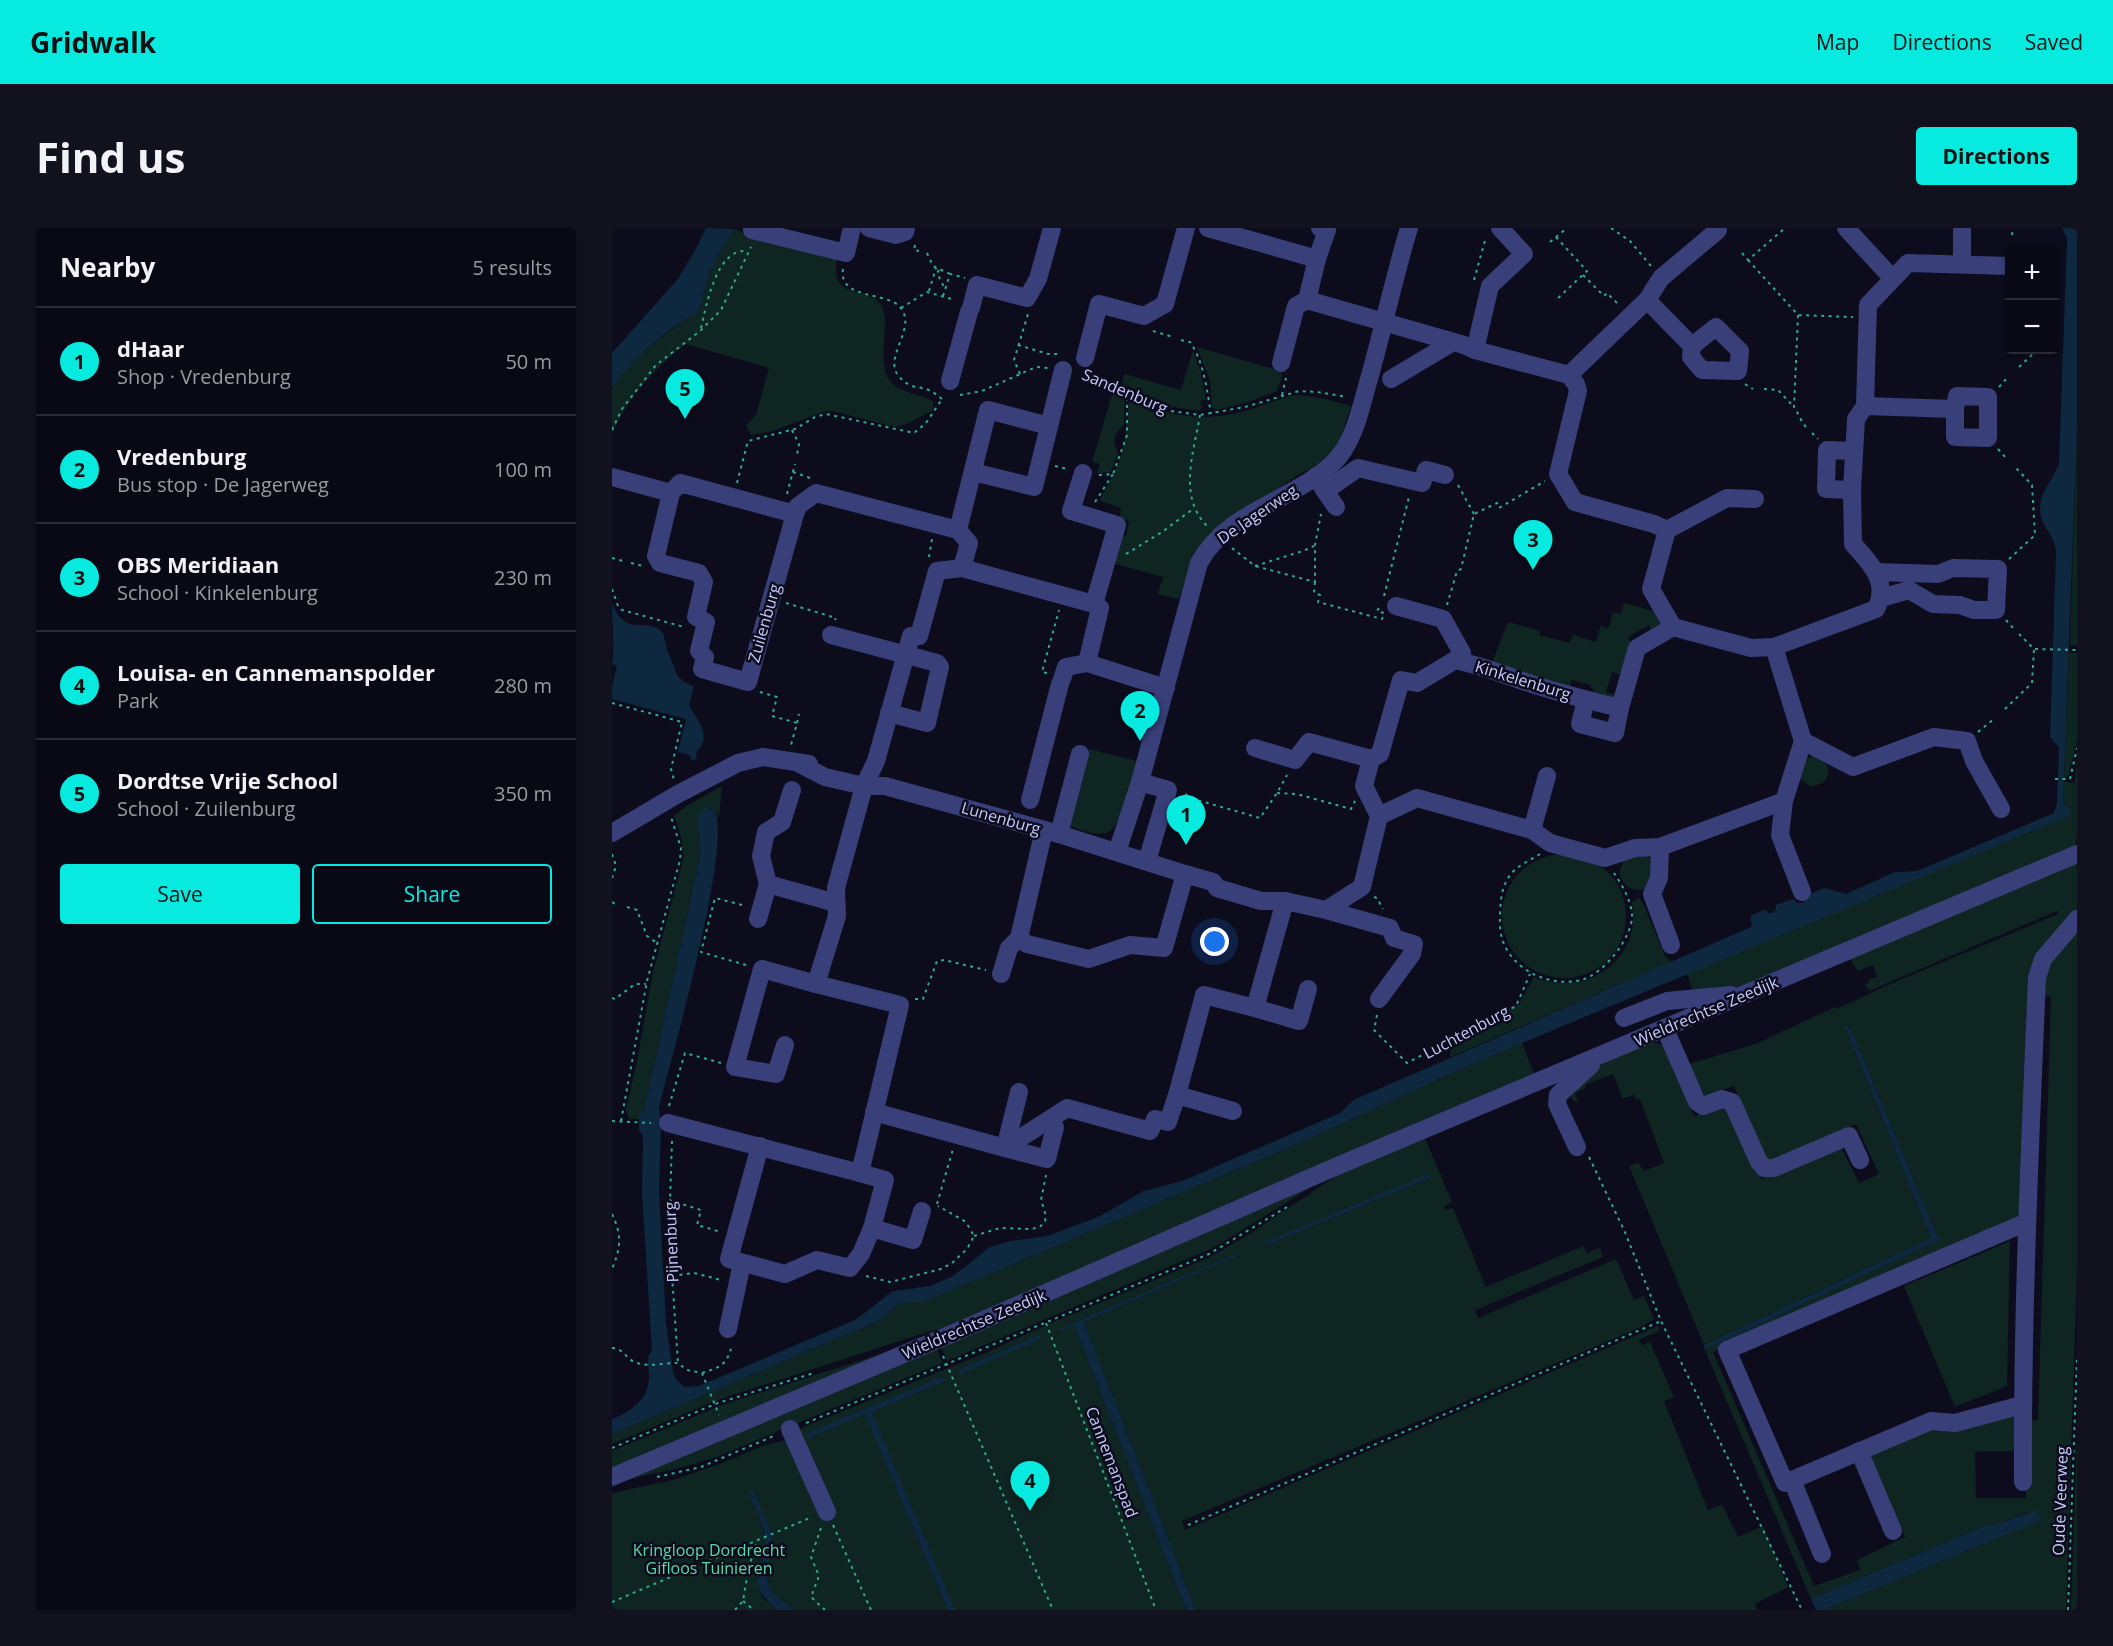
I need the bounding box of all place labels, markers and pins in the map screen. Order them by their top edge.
pin: 5 [666,370,704,419]
pin: 3 [1514,520,1552,570]
pin: 2 [1120,692,1160,741]
pin: 1 [1166,796,1206,845]
pin: 4 [1010,1462,1050,1511]

